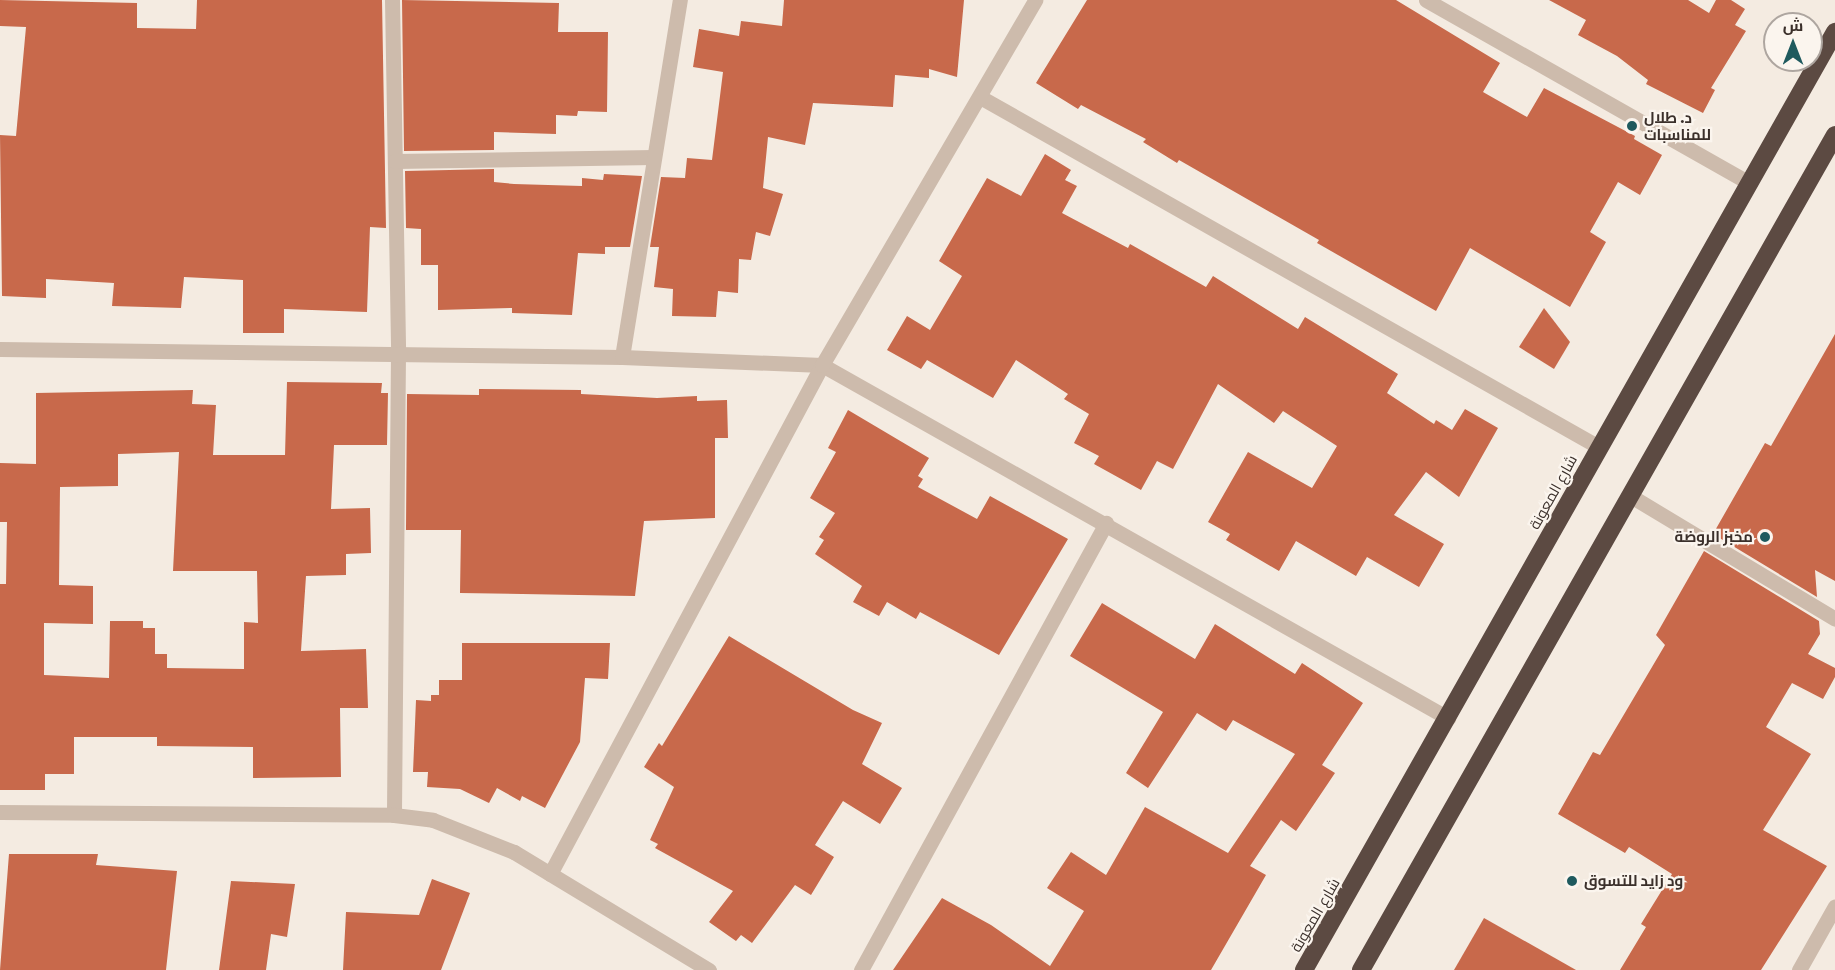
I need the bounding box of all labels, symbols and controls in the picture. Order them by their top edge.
north arrow [1763,12,1823,72]
text: ش [1783,14,1803,37]
place label: د. طلال للمناسبات [1644,108,1711,143]
marker: د. طلال للمناسبات [1625,119,1639,133]
street label: شارع المعونة [1525,452,1581,532]
place label: مخبز الروضة [1674,528,1753,546]
marker: مخبز الروضة [1758,530,1772,544]
place label: ود زايد للتسوق [1584,872,1683,890]
marker: ود زايد للتسوق [1565,874,1579,888]
street label: شارع المعونة [1287,875,1343,955]

